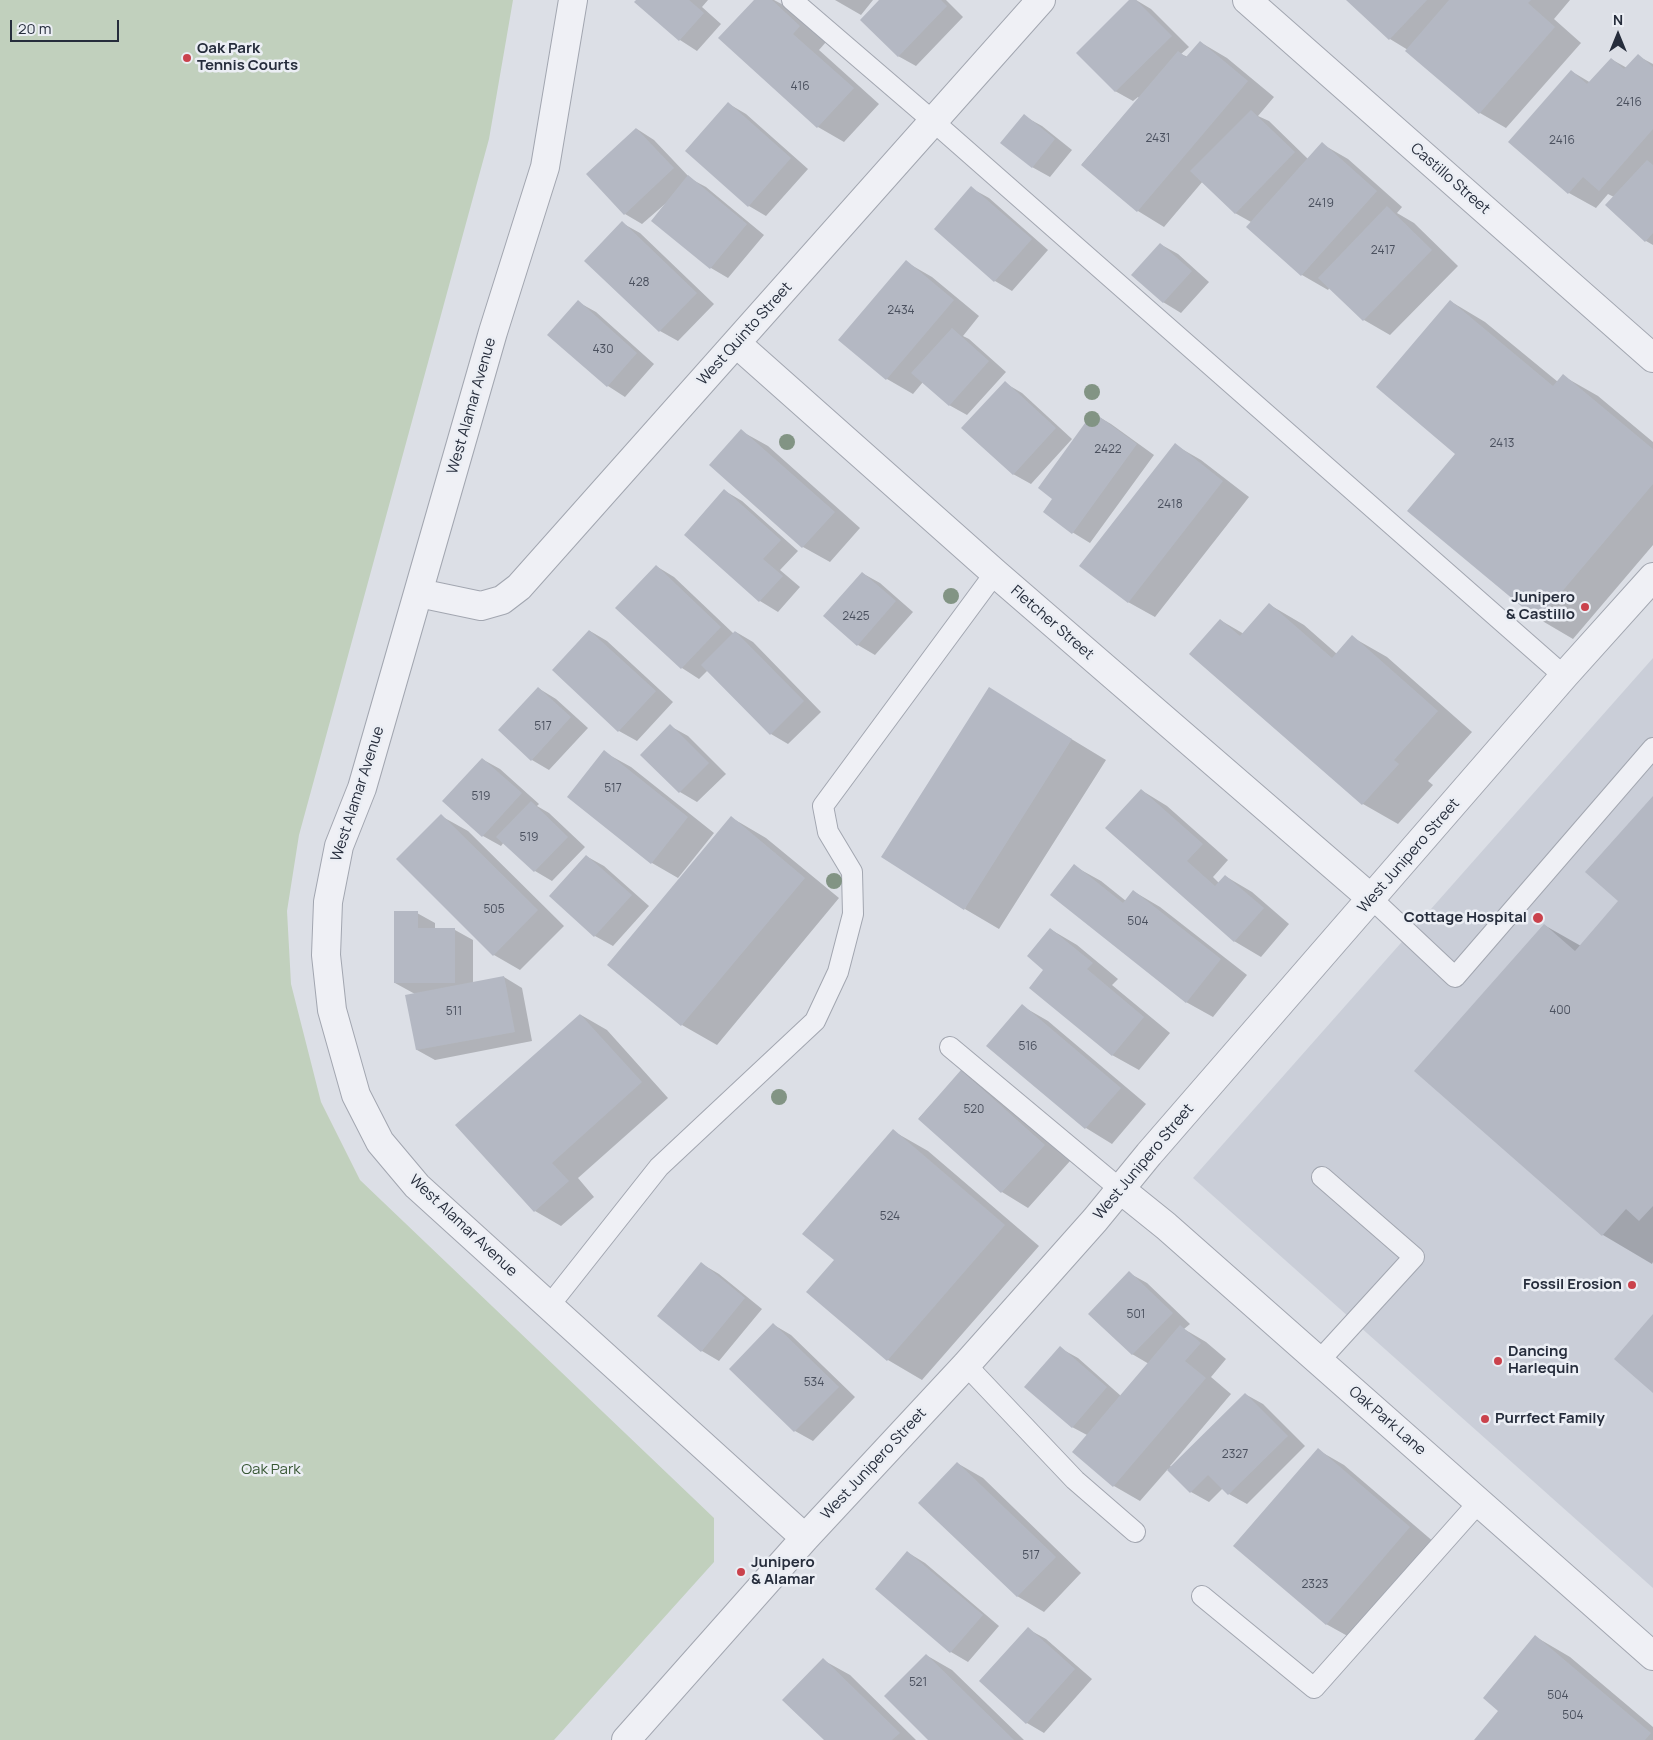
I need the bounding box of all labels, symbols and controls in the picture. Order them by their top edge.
scale bar [12,10,121,42]
north arrow [1593,10,1643,60]
text: N [1613,10,1623,29]
text: 20 m [18,18,51,39]
place label: Oak Park Tennis Courts [197,40,298,75]
marker: Oak Park Tennis Courts [181,52,193,64]
house number: 416 [790,80,810,94]
house number: 2416 [1616,96,1642,110]
house number: 2431 [1146,132,1170,146]
house number: 2416 [1549,134,1575,148]
street label: Castillo Street [1407,140,1493,218]
house number: 2419 [1308,197,1334,211]
house number: 2417 [1371,244,1395,258]
house number: 428 [629,276,649,290]
street label: West Quinto Street [694,279,796,389]
house number: 2434 [887,304,915,318]
street label: West Alamar Avenue [444,336,500,476]
house number: 430 [592,343,614,357]
house number: 2413 [1490,437,1514,451]
house number: 2422 [1094,443,1122,457]
house number: 2418 [1157,498,1183,512]
street label: Fletcher Street [1007,582,1097,664]
place label: Junipero & Castillo [1506,589,1575,624]
marker: Junipero & Castillo [1579,601,1591,613]
house number: 2425 [842,610,870,624]
house number: 517 [534,720,552,734]
street label: West Alamar Avenue [328,724,388,864]
house number: 517 [604,782,622,796]
house number: 519 [471,790,491,804]
street label: West Junipero Street [1354,795,1464,917]
house number: 519 [519,831,539,845]
house number: 505 [483,903,505,917]
place label: Cottage Hospital [1404,909,1527,927]
marker: Cottage Hospital [1531,911,1545,925]
house number: 504 [1127,915,1149,929]
house number: 400 [1549,1004,1571,1018]
house number: 511 [446,1005,462,1019]
house number: 516 [1018,1040,1038,1054]
street label: West Junipero Street [1090,1100,1198,1224]
house number: 520 [964,1103,984,1117]
street label: West Alamar Avenue [405,1171,521,1281]
house number: 524 [880,1210,900,1224]
place label: Fossil Erosion [1523,1276,1622,1294]
marker: Fossil Erosion [1626,1279,1638,1291]
house number: 501 [1127,1308,1145,1322]
place label: Dancing Harlequin [1508,1343,1579,1378]
marker: Dancing Harlequin [1492,1355,1504,1367]
house number: 534 [804,1376,824,1390]
street label: Oak Park Lane [1345,1383,1429,1459]
street label: West Junipero Street [818,1405,930,1523]
place label: Purrfect Family [1495,1410,1605,1428]
marker: Purrfect Family [1479,1413,1491,1425]
house number: 2327 [1222,1448,1248,1462]
park label: Oak Park [241,1461,301,1479]
house number: 517 [1022,1549,1040,1563]
place label: Junipero & Alamar [751,1554,815,1589]
marker: Junipero & Alamar [735,1566,747,1578]
house number: 2323 [1302,1578,1328,1592]
house number: 521 [909,1676,927,1690]
house number: 504 [1547,1689,1569,1703]
house number: 504 [1562,1709,1584,1723]

